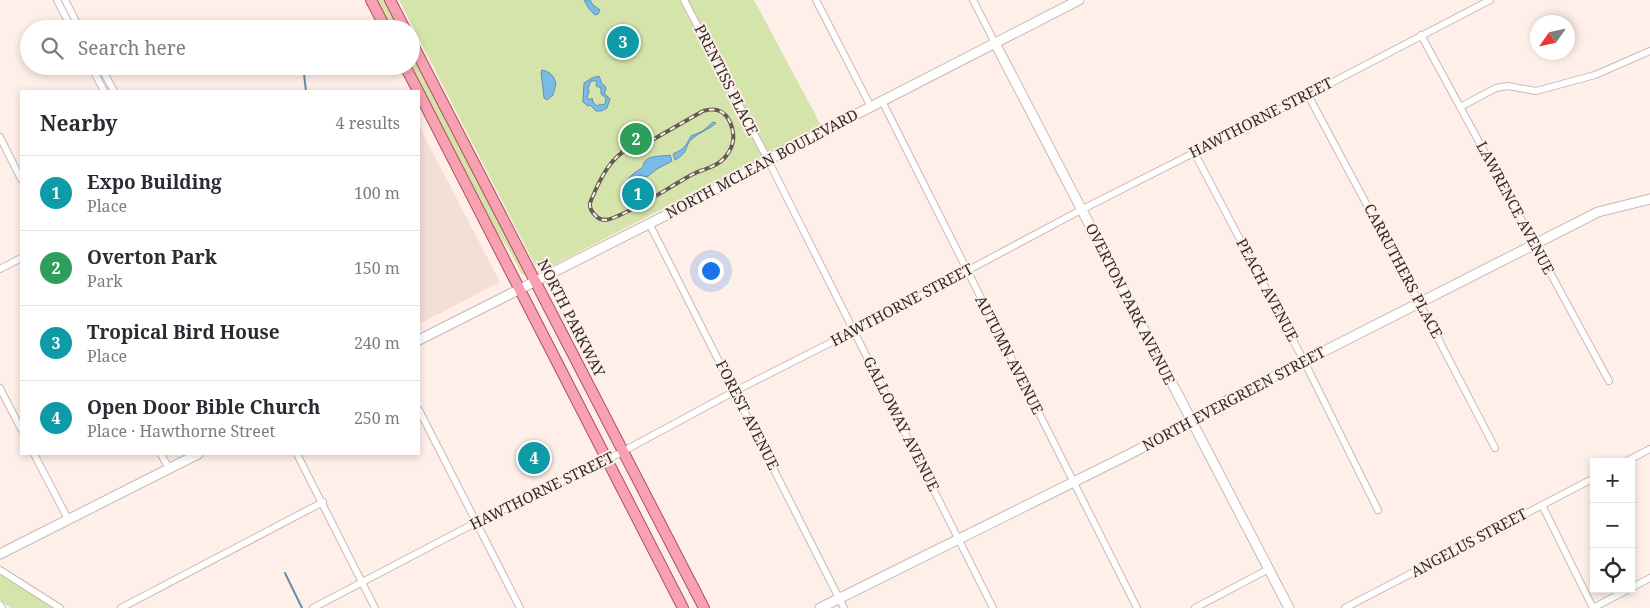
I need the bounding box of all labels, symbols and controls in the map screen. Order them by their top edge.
north arrow [1530,15,1575,60]
search box [20,20,420,75]
street label: PRENTISS PLACE [690,21,763,138]
pin: 3 [607,23,639,61]
icon: search [38,34,66,62]
text: Search here [78,35,186,61]
street label: HAWTHORNE STREET [1185,72,1336,162]
street label: NORTH MCLEAN BOULEVARD [662,104,861,222]
text: Nearby [40,109,118,137]
text: 4 results [336,112,400,134]
pin: 2 [620,120,652,158]
street label: LAWRENCE AVENUE [1472,137,1559,278]
text: Expo Building [87,169,222,195]
pin: 1 [622,175,654,213]
text: 1 [51,182,61,204]
text: 100 m [354,182,400,204]
text: Place [87,195,127,217]
street label: CARRUTHERS PLACE [1360,200,1448,341]
street label: OVERTON PARK AVENUE [1081,219,1180,388]
street label: PEACH AVENUE [1232,234,1303,345]
text: Overton Park [87,244,217,270]
street label: NORTH PARKWAY [533,255,611,381]
text: 2 [51,257,61,279]
text: 150 m [354,257,400,279]
your location [698,258,724,284]
street label: HAWTHORNE STREET [827,258,976,350]
text: Park [87,270,123,292]
street label: AUTUMN AVENUE [971,292,1048,417]
text: Tropical Bird House [87,319,280,345]
text: 3 [51,332,61,354]
text: 240 m [354,332,400,354]
street label: NORTH EVERGREEN STREET [1139,341,1329,455]
text: Place [87,345,127,367]
street label: GALLOWAY AVENUE [859,353,945,494]
street label: FOREST AVENUE [712,356,784,473]
text: Open Door Bible Church [87,394,320,420]
text: 4 [51,407,61,429]
text: 250 m [354,407,400,429]
text: Place · Hawthorne Street [87,420,275,442]
pin: 4 [518,439,550,477]
street label: HAWTHORNE STREET [466,446,617,534]
map controls [1590,458,1635,593]
button: + [1590,458,1635,503]
street label: ANGELUS STREET [1407,503,1530,581]
button: − [1590,503,1635,548]
button: locate [1590,548,1635,593]

